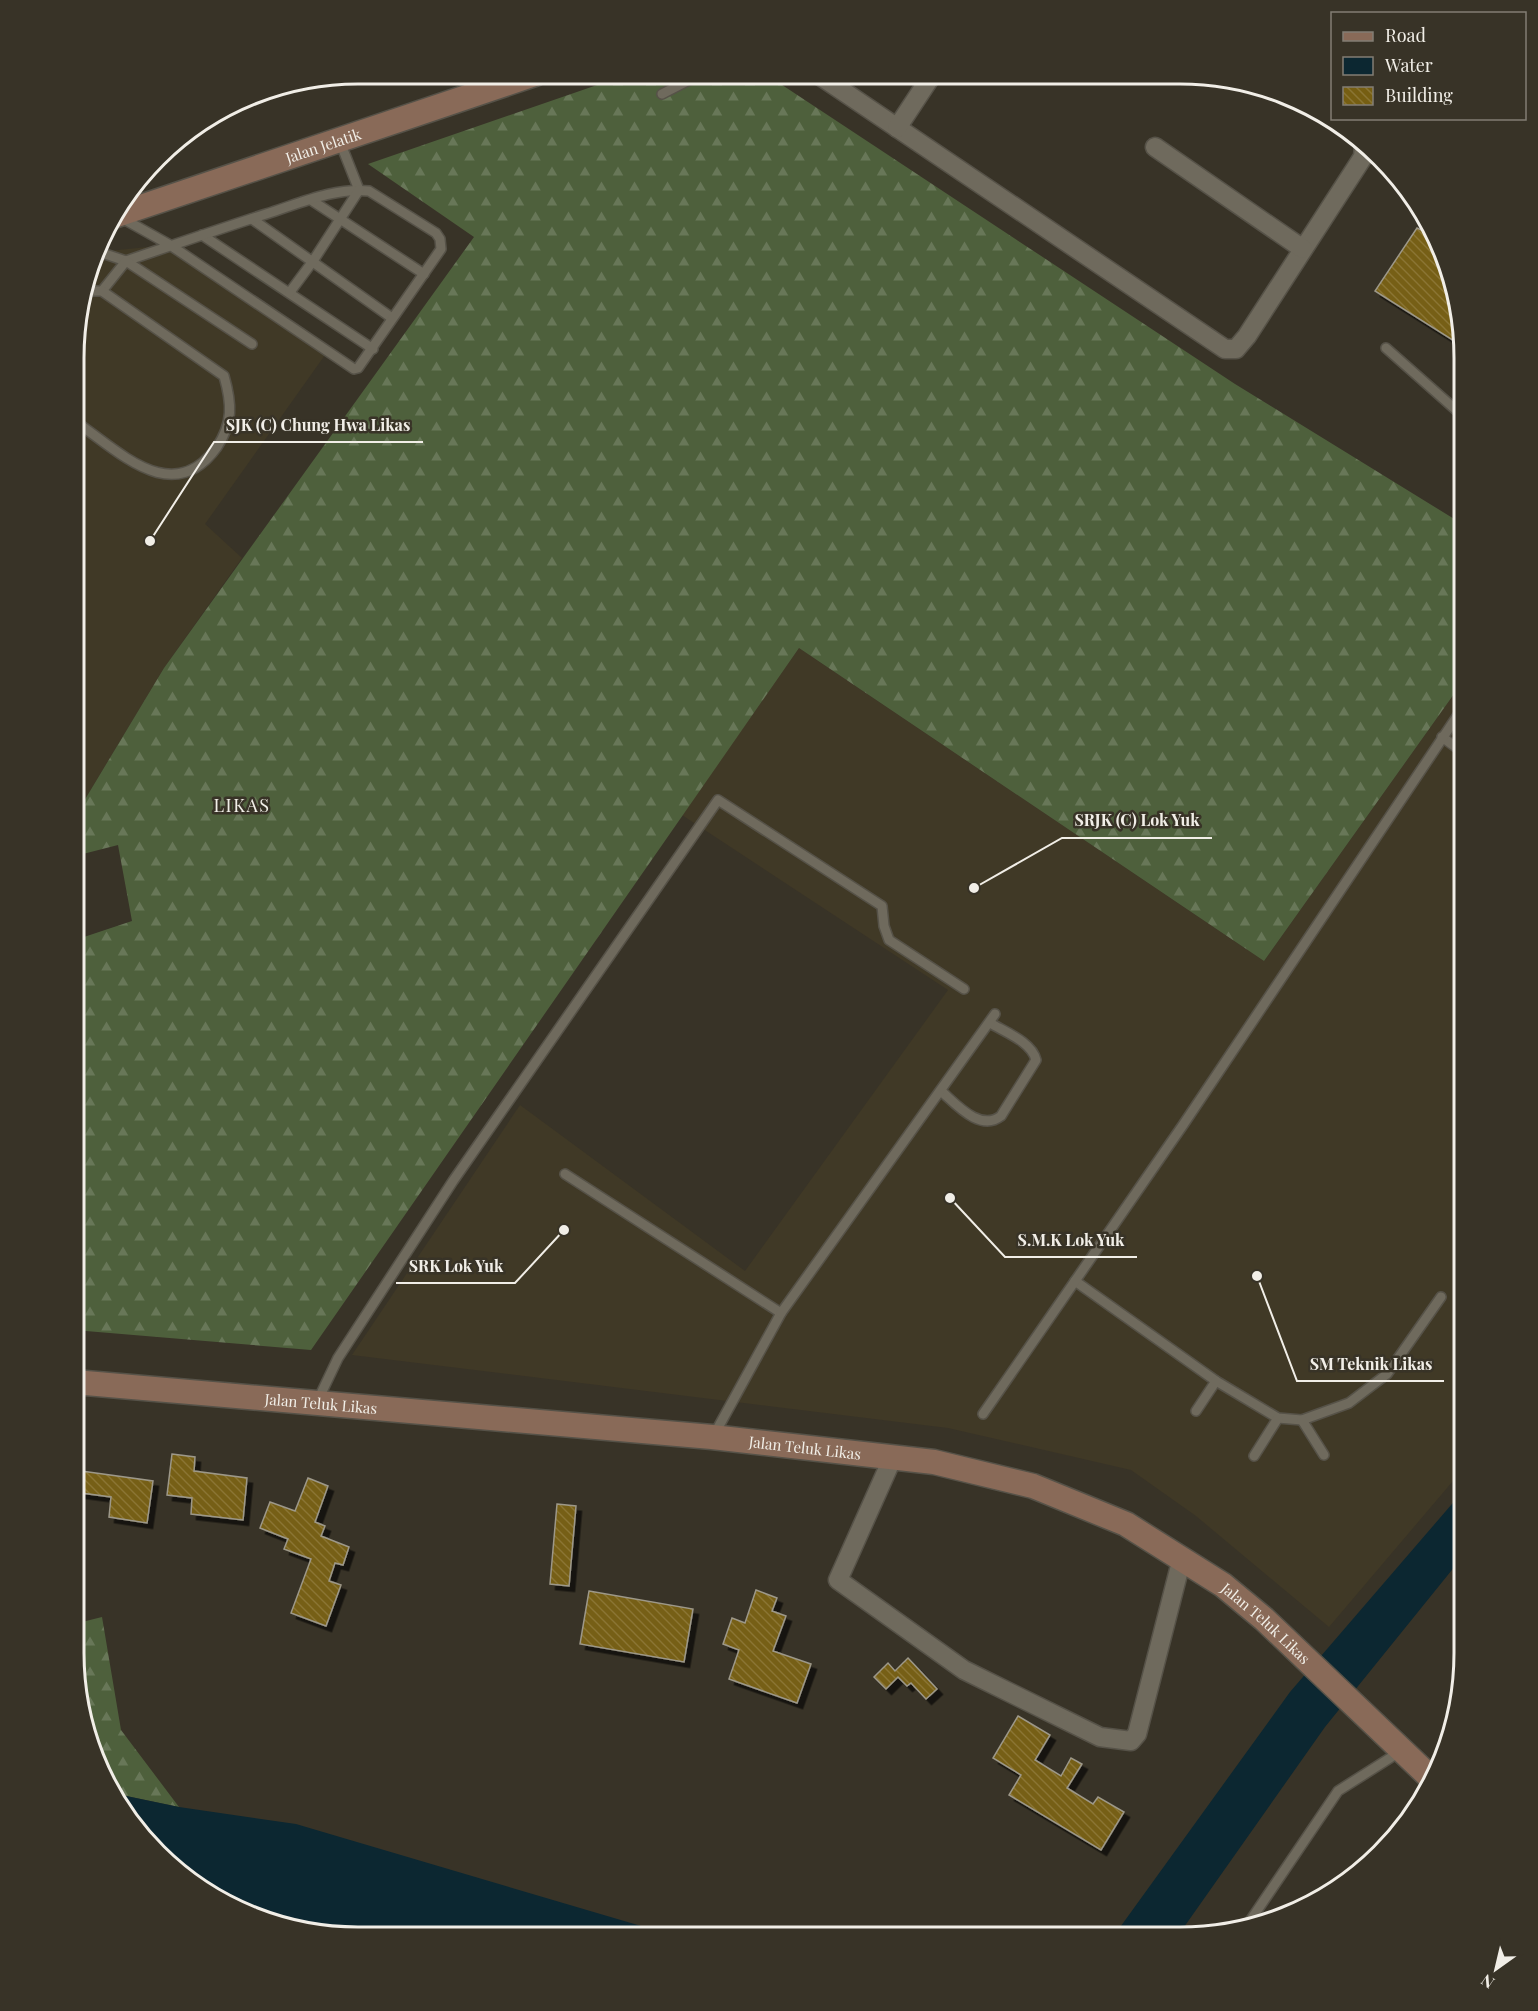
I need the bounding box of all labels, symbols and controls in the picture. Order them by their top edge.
legend [1331,12,1526,120]
text: Road [1385,23,1426,47]
text: Water [1384,53,1433,77]
text: Building [1385,83,1453,107]
street label: Jalan Jelatik [282,123,364,168]
callout: SJK (C) Chung Hwa Likas [214,408,423,442]
text: SJK (C) Chung Hwa Likas [226,414,410,435]
district label: LIKAS [213,793,271,817]
callout: SRJK (C) Lok Yuk [1062,804,1212,838]
text: SRJK (C) Lok Yuk [1074,809,1200,830]
callout: S.M.K Lok Yuk [1005,1223,1137,1257]
text: S.M.K Lok Yuk [1018,1229,1125,1250]
callout: SRK Lok Yuk [396,1249,515,1283]
text: SRK Lok Yuk [409,1255,504,1276]
callout: SM Teknik Likas [1297,1347,1444,1381]
text: SM Teknik Likas [1310,1353,1432,1374]
street label: Jalan Teluk Likas [263,1388,378,1418]
street label: Jalan Teluk Likas [747,1431,862,1464]
street label: Jalan Teluk Likas [1217,1577,1315,1668]
north arrow [1466,1939,1526,1999]
text: N [1476,1970,1498,1994]

